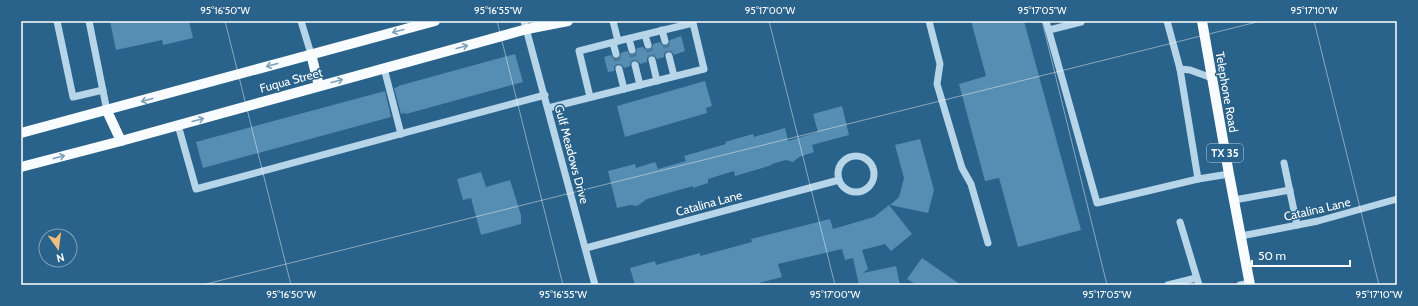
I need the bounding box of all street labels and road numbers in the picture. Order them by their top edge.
street label: Telephone Road [1213,50,1241,134]
street label: Fuqua Street [258,64,324,96]
street label: Gulf Meadows Drive [552,103,592,205]
road number: TX 35 [1207,144,1243,162]
street label: Catalina Lane [674,187,744,219]
street label: Catalina Lane [1282,194,1352,224]

